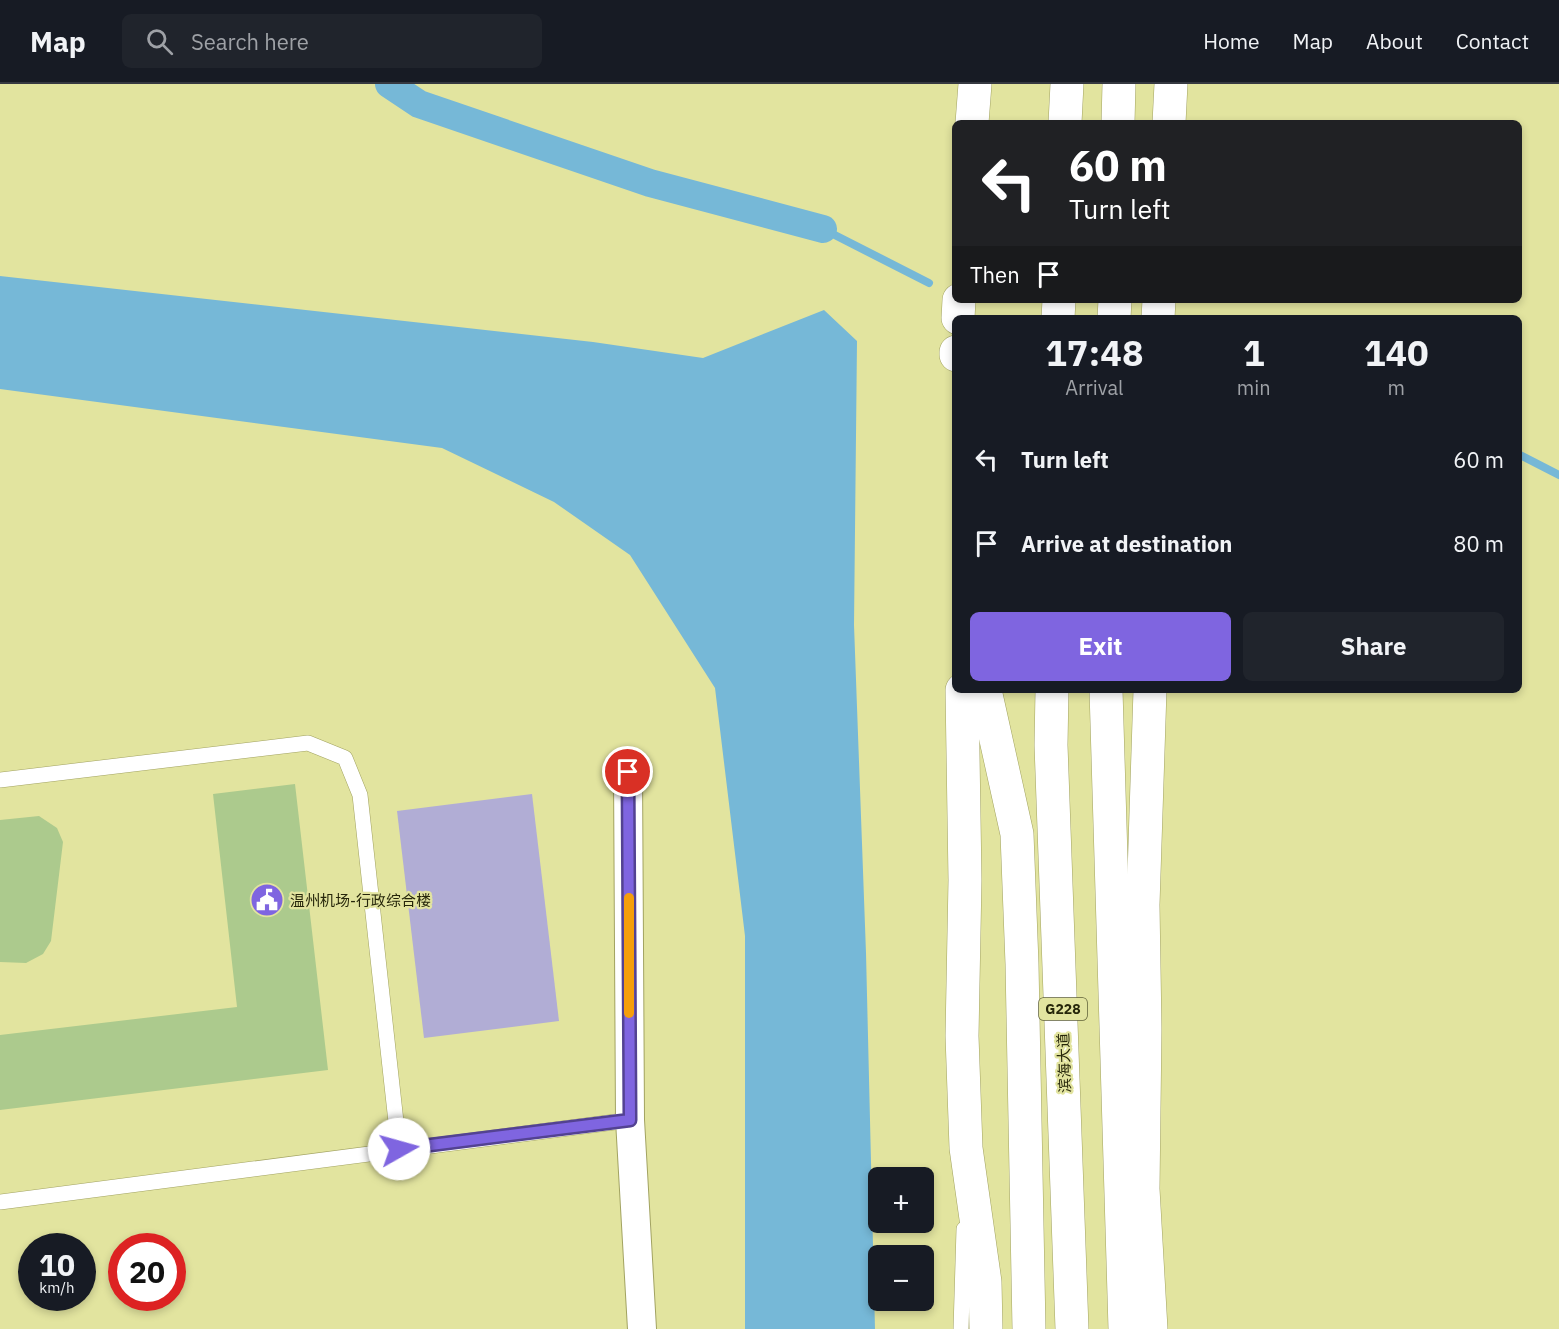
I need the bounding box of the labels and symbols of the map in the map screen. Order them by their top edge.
pin [602,746,653,797]
public building icon: 温州机场-行政综合楼 [249,882,285,918]
place label: 温州机场-行政综合楼 [290,891,431,910]
road number: G228 [1039,998,1087,1020]
street label: 滨海大道 [1053,1033,1075,1093]
position arrow [367,1117,431,1181]
speed limit sign: 20 [108,1233,186,1311]

